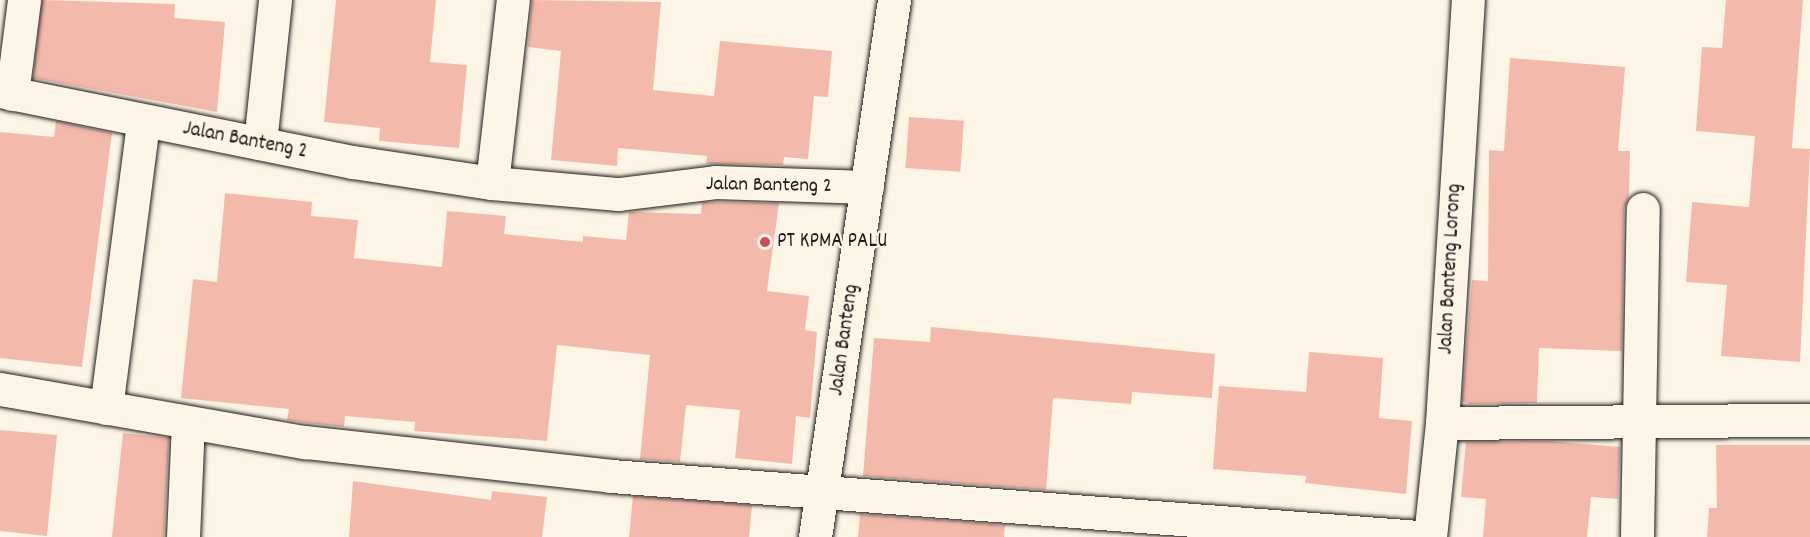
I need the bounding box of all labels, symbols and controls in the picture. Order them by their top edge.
street label: Jalan Banteng 2 [181,117,309,165]
street label: Jalan Banteng 2 [706,172,832,200]
street label: Jalan Banteng Lorong [1434,183,1468,355]
place label: PT KPMA PALU [777,229,887,255]
marker: PT KPMA PALU [758,235,772,249]
street label: Jalan Banteng [825,283,865,397]

